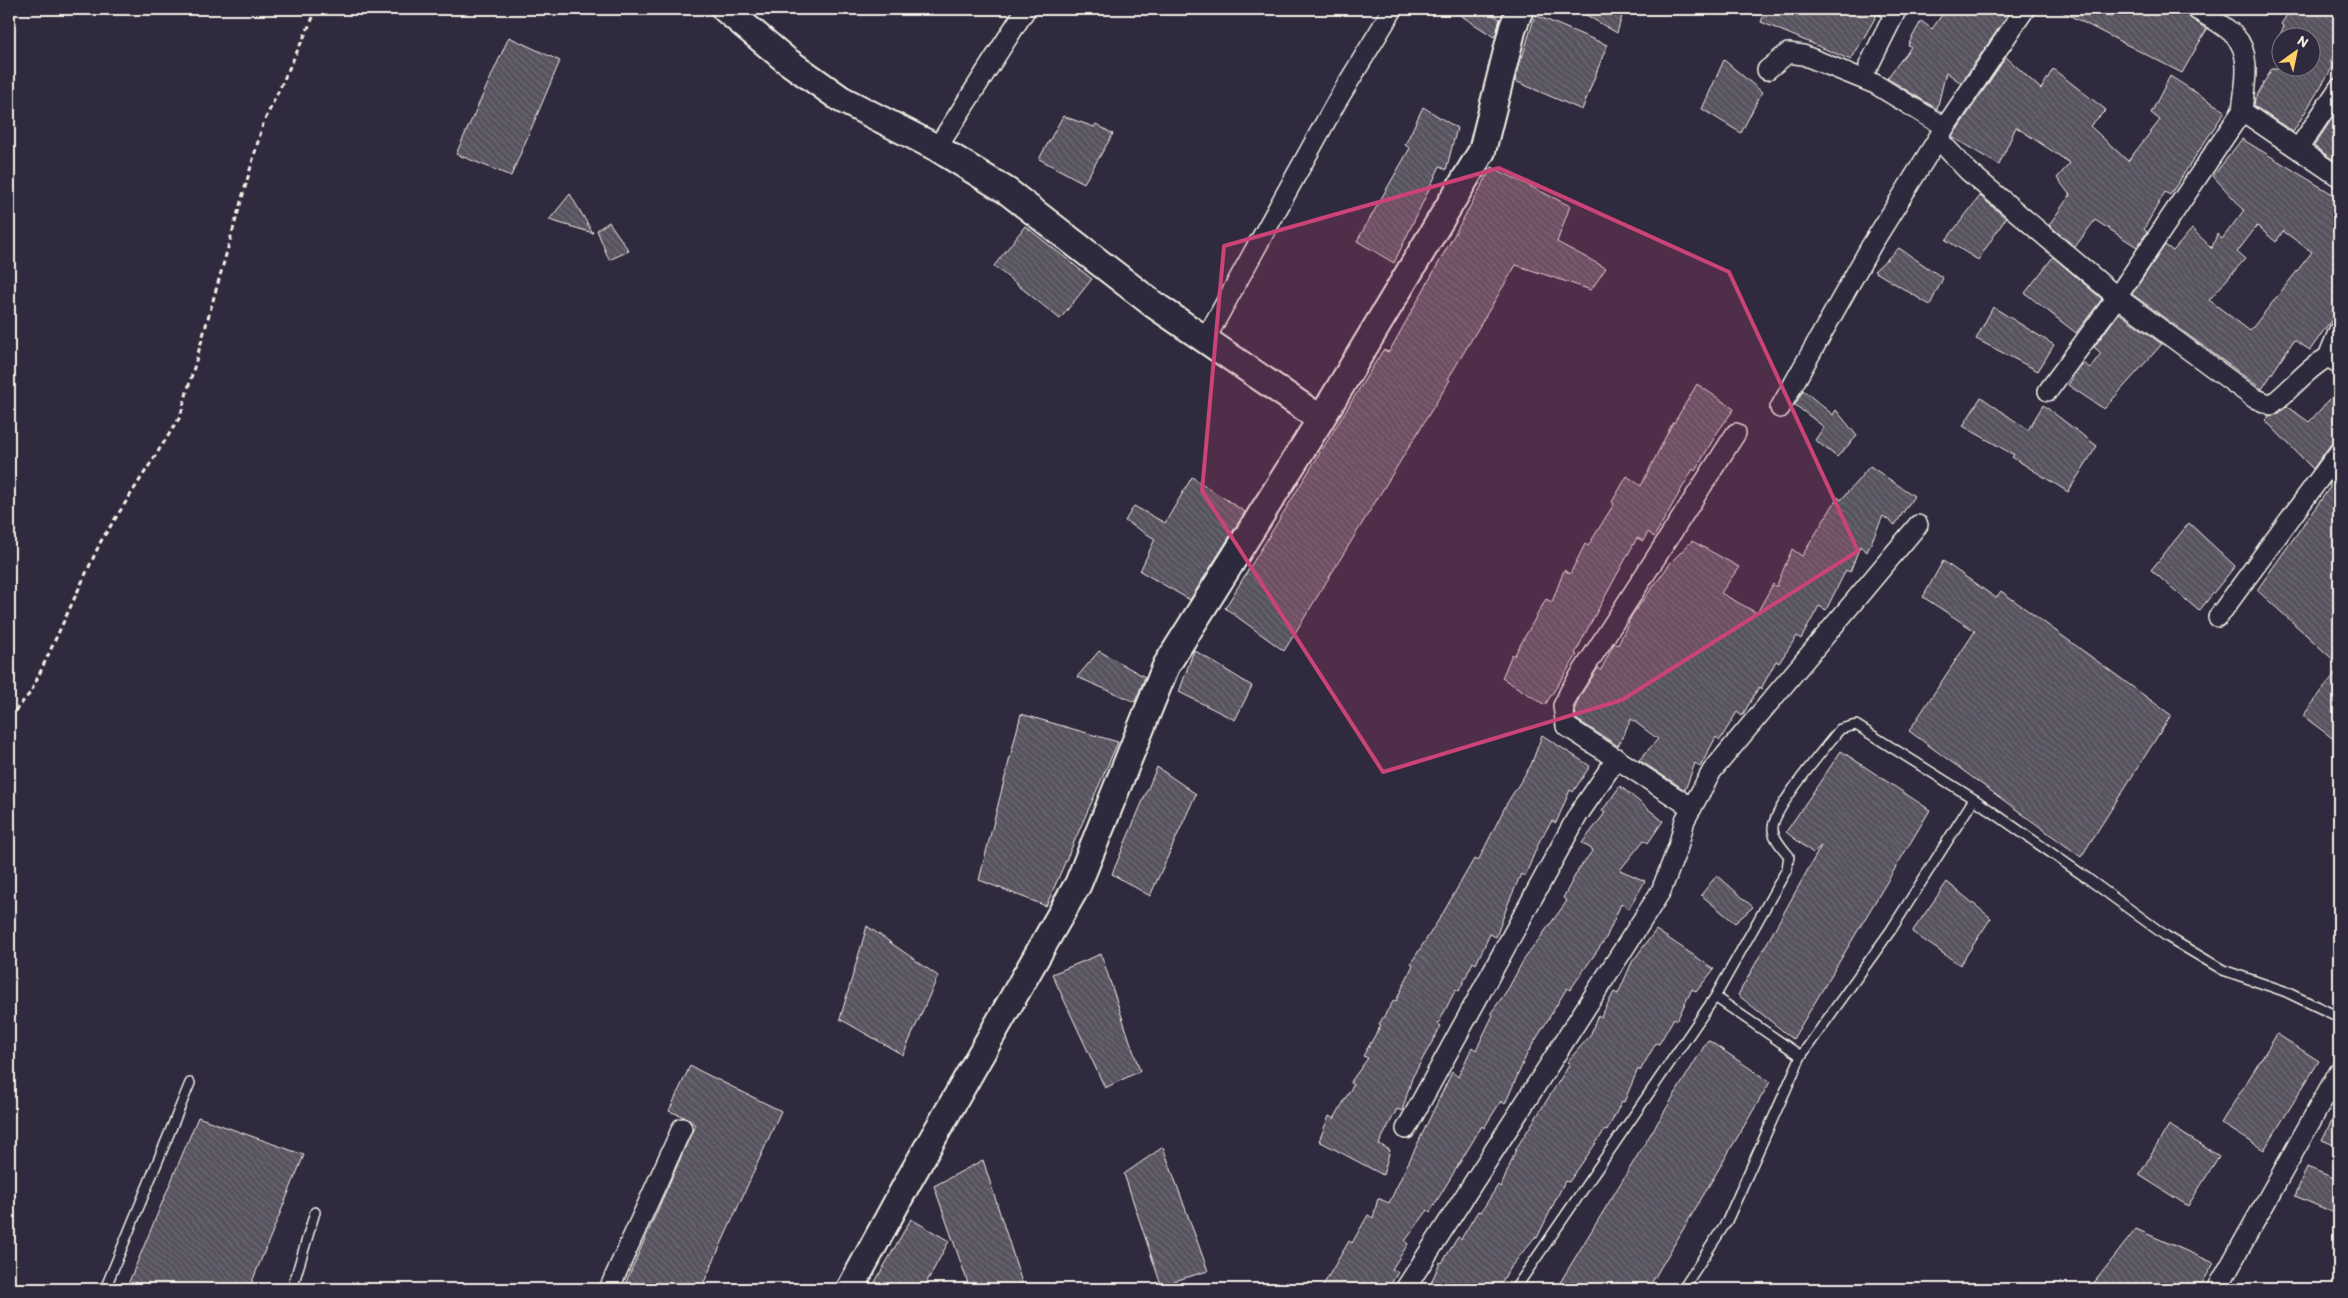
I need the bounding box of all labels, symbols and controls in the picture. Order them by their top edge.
north arrow [2270,28,2320,78]
text: N [2294,32,2311,51]

